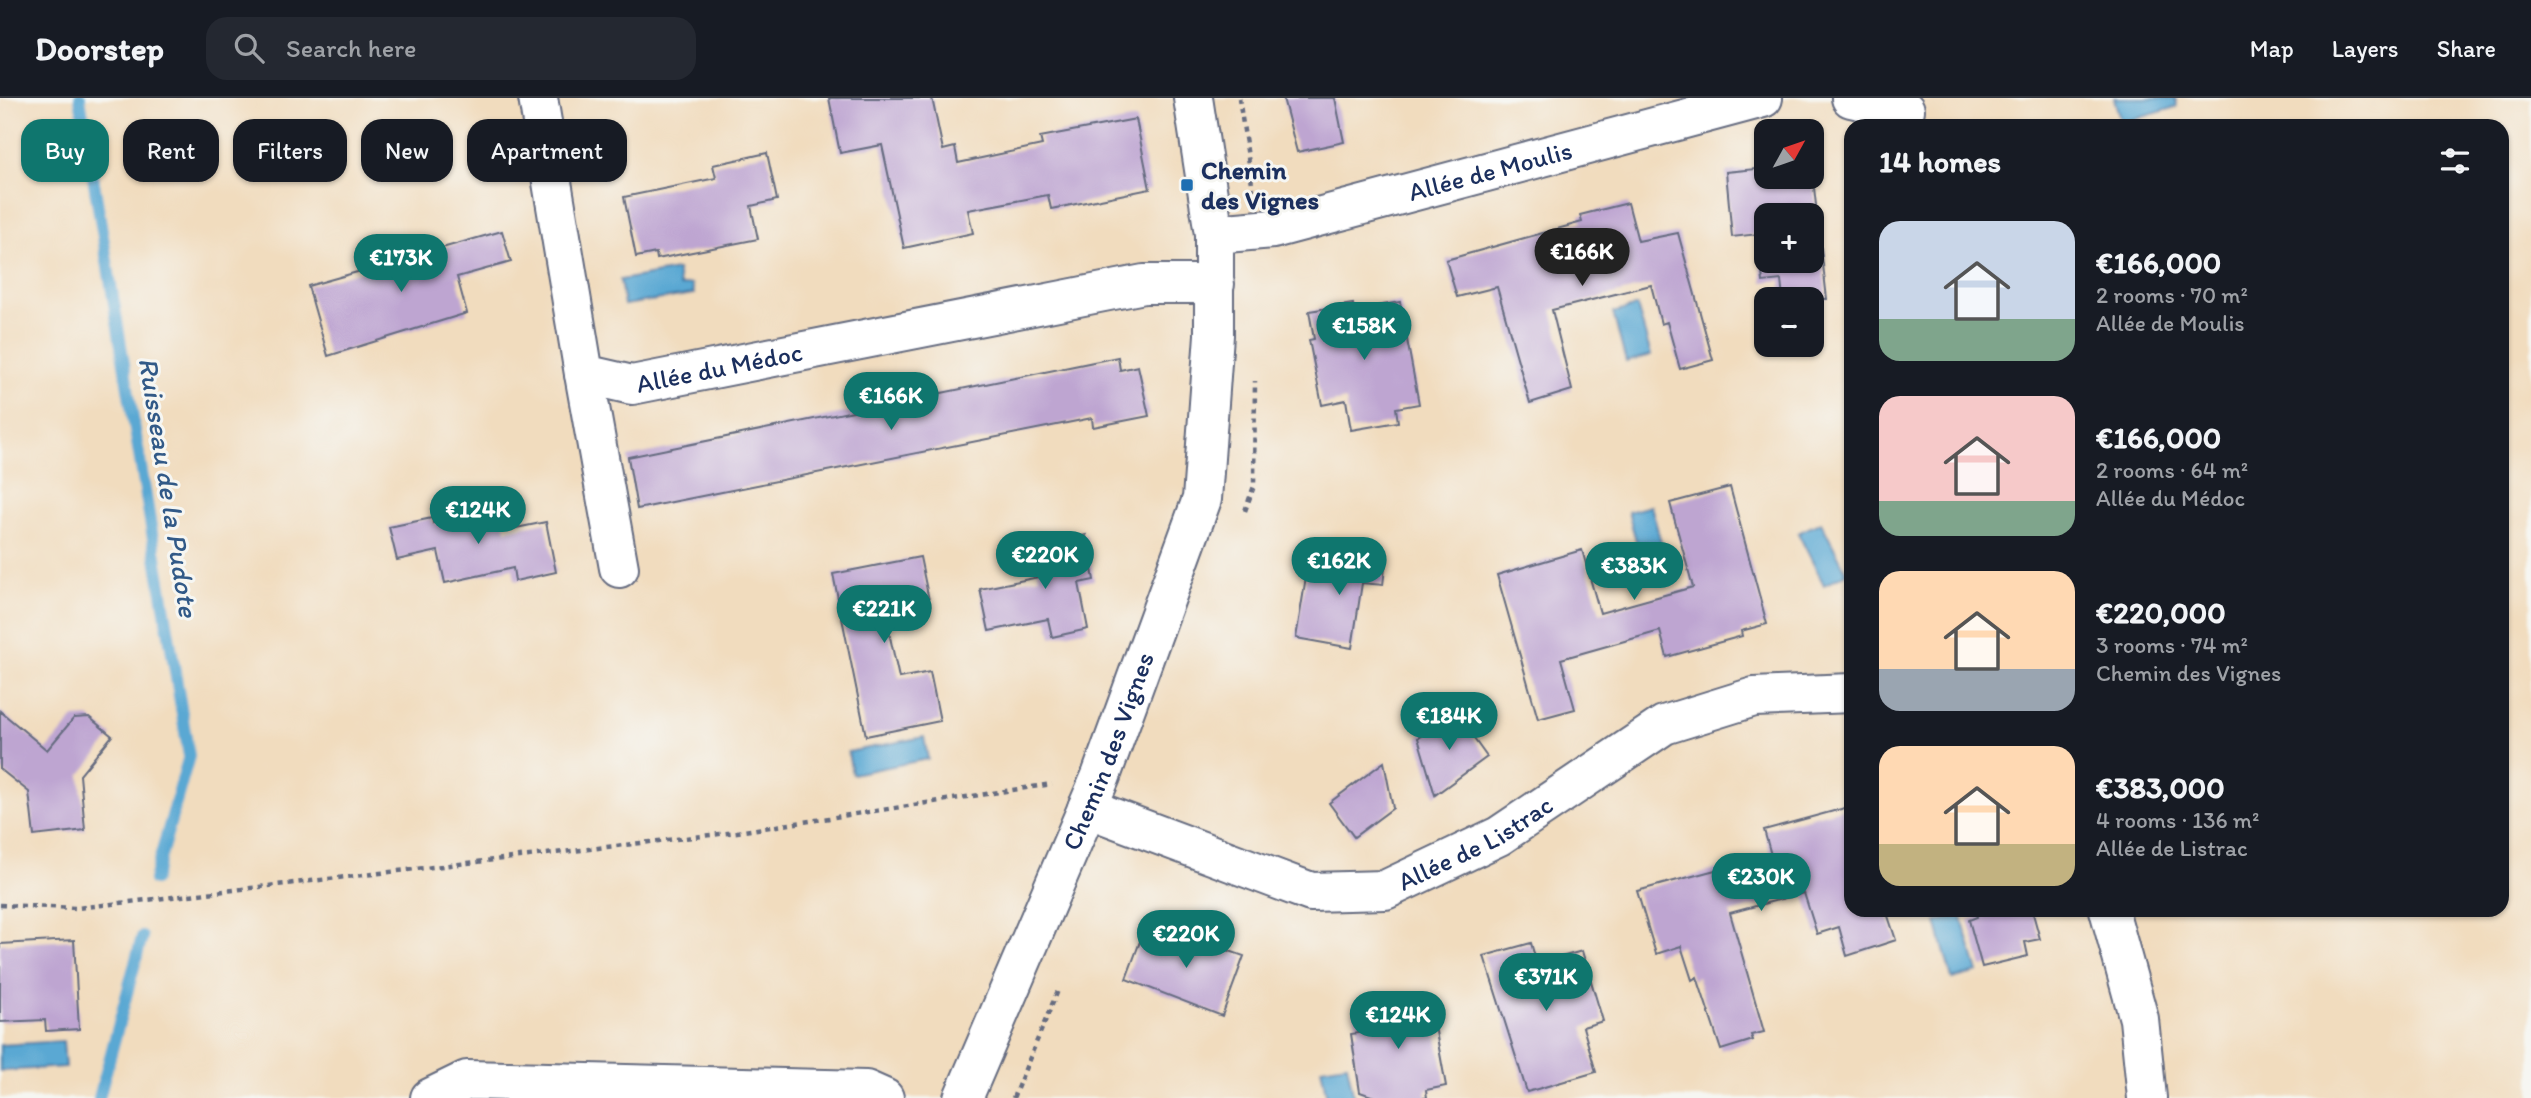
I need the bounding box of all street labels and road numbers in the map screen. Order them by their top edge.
street label: Allée de Moulis [1405,134,1575,208]
street label: Allée du Médoc [634,336,805,400]
street label: Chemin des Vignes [1055,648,1161,855]
street label: Allée de Listrac [1393,788,1559,898]

